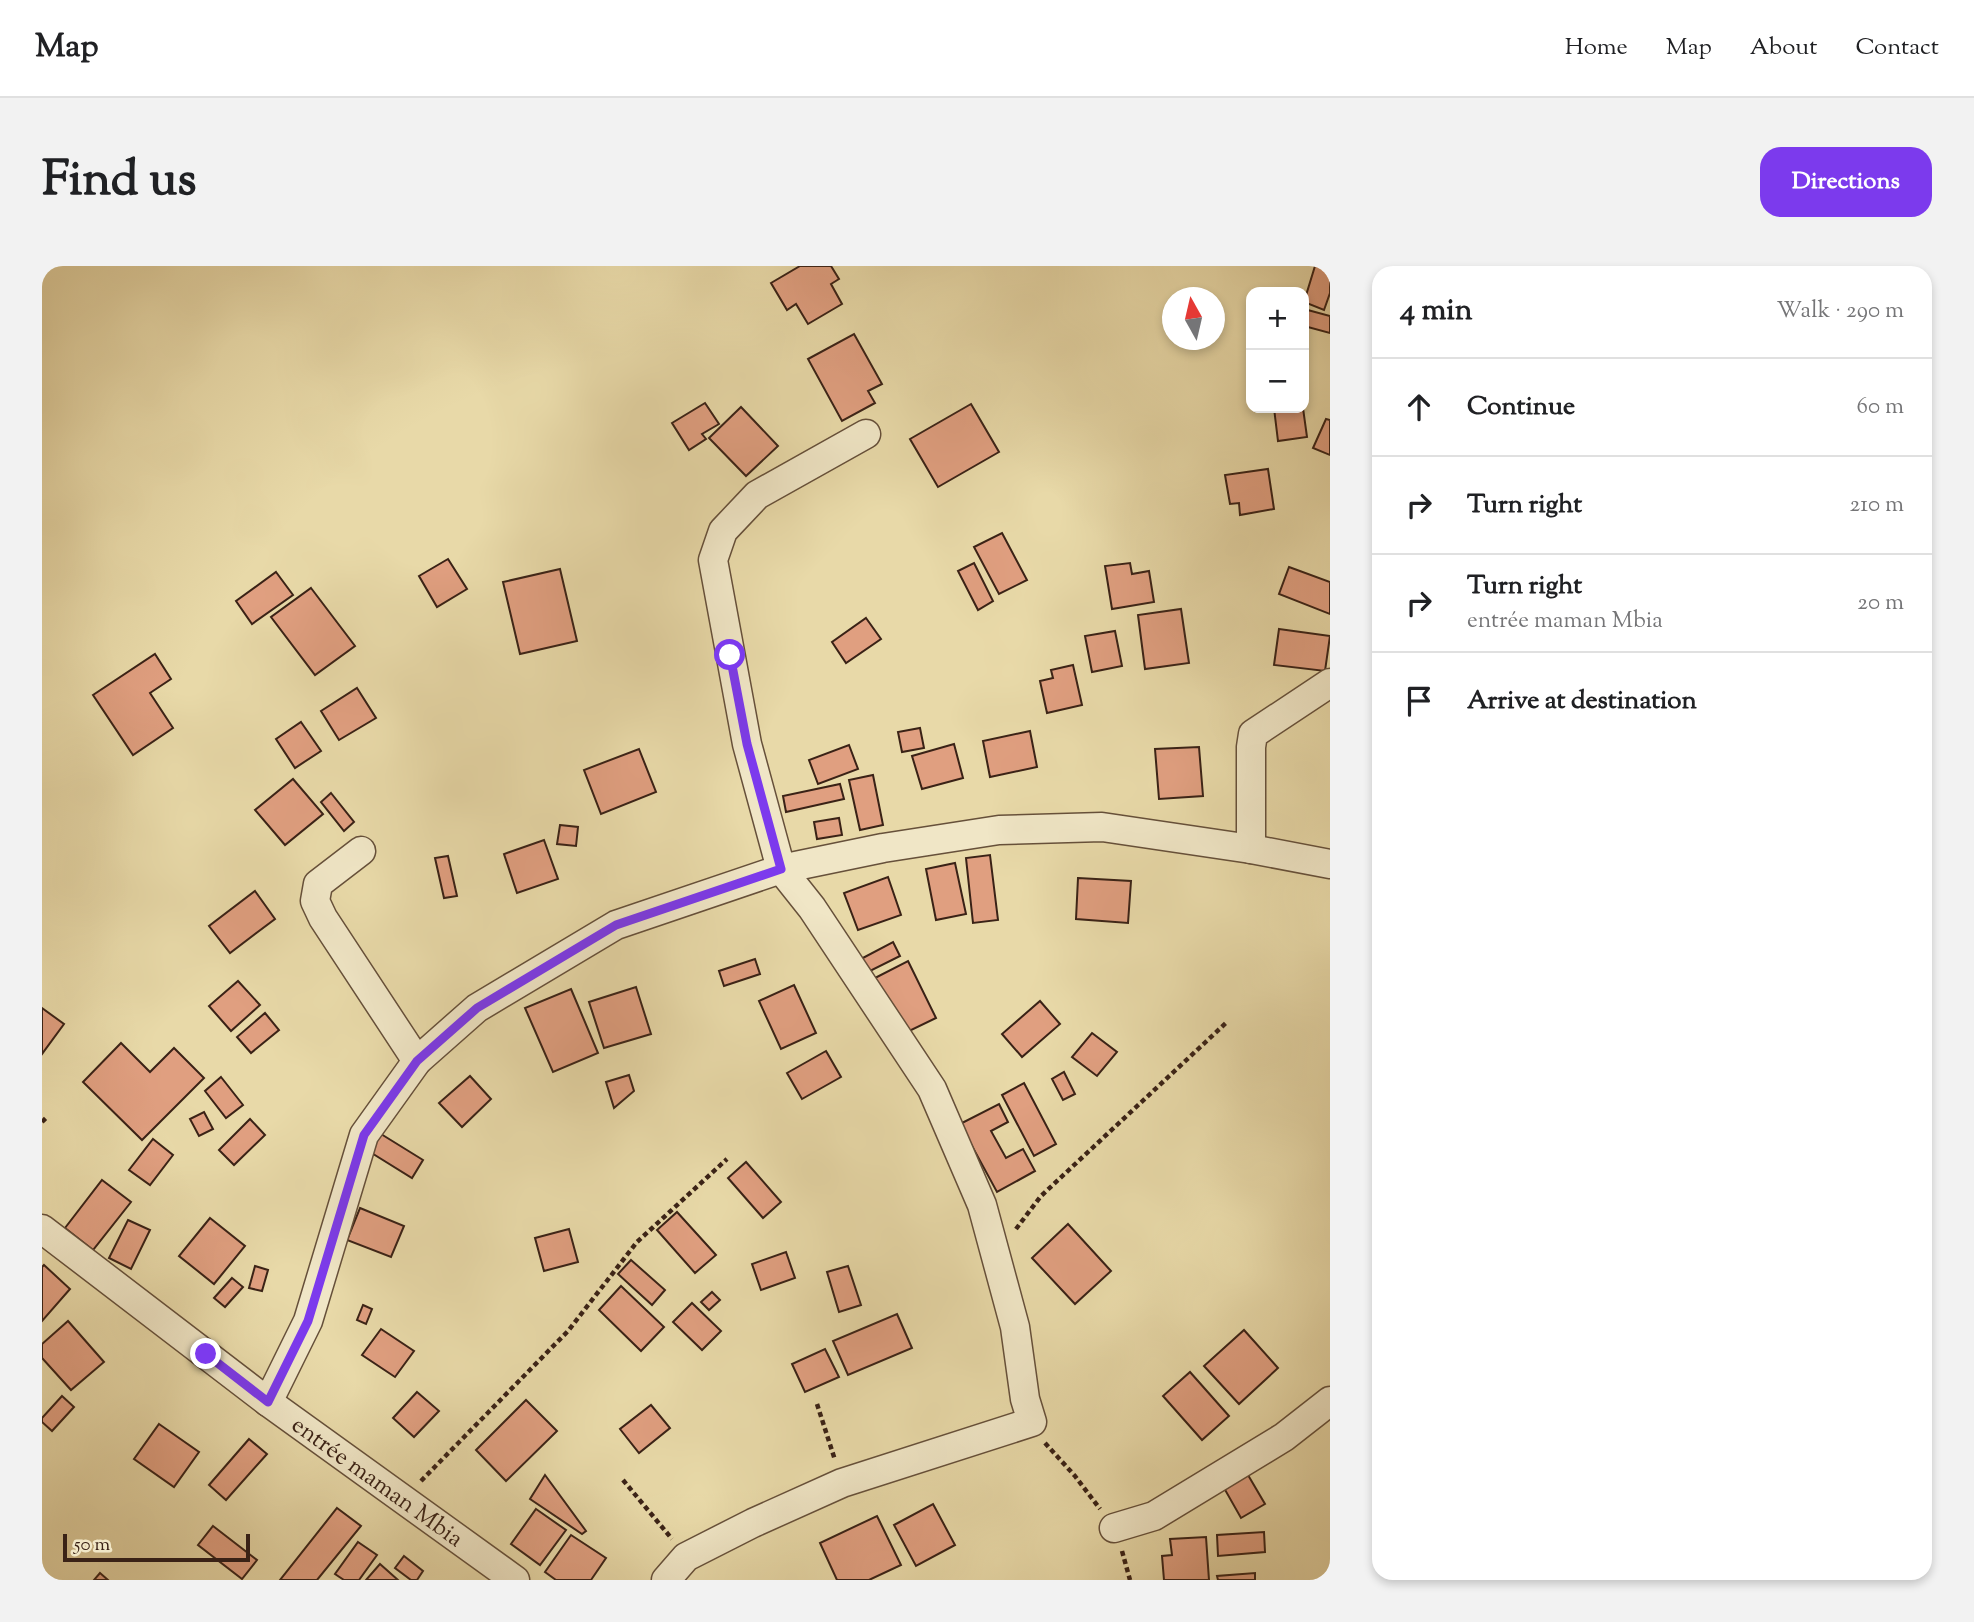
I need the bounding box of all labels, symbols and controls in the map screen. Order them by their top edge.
text: Map [35,24,99,72]
text: Home [1565,31,1628,65]
text: Map [1666,31,1712,65]
text: About [1750,31,1817,65]
text: Contact [1855,31,1939,65]
text: Find us [42,147,196,217]
button: Directions [1760,147,1932,217]
north arrow [1162,287,1225,350]
map controls [1246,287,1309,413]
button: + [1246,287,1309,350]
text: 4 min [1400,290,1473,333]
text: Walk · 290 m [1776,295,1904,328]
button: − [1246,350,1309,413]
icon: ahead [1400,388,1438,426]
text: Continue [1467,389,1575,426]
text: 60 m [1856,391,1904,424]
icon: right [1400,486,1438,524]
text: Turn right [1467,487,1582,524]
text: 210 m [1850,489,1904,522]
text: Turn right [1467,568,1582,605]
icon: right [1400,584,1438,622]
text: 20 m [1857,587,1904,620]
text: entrée maman Mbia [1467,605,1663,638]
route start [714,639,745,670]
icon: arrive [1400,682,1438,720]
text: Arrive at destination [1467,683,1697,720]
route end [190,1338,221,1369]
street label: entrée maman Mbia [284,1409,470,1556]
scale bar [63,1531,250,1563]
text: 50 m [74,1532,110,1559]

